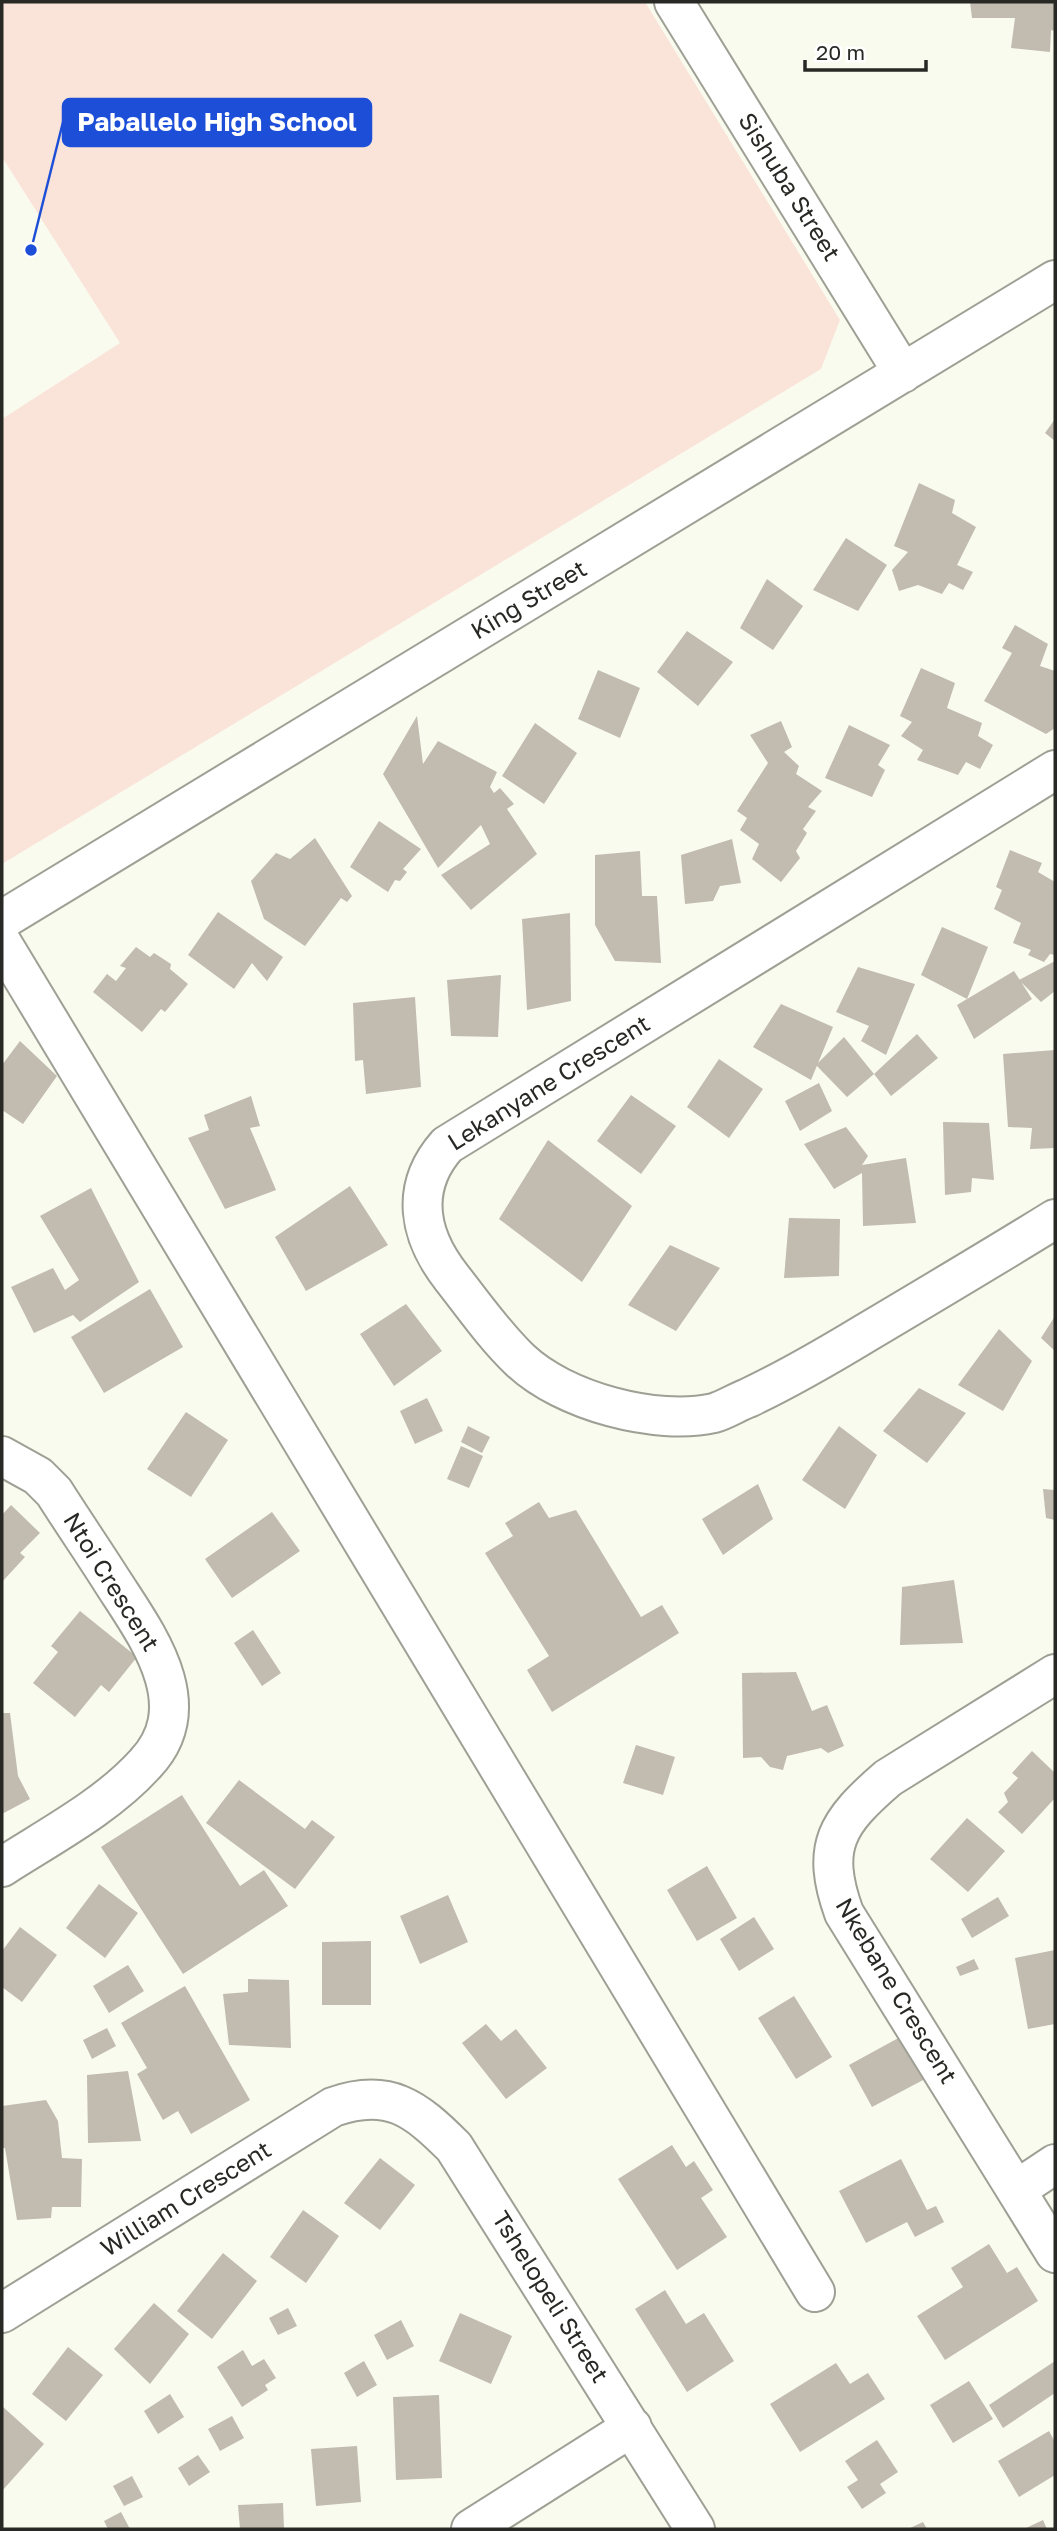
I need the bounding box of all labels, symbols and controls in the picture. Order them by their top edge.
scale bar [805,28,926,72]
text: 20 m [816,39,865,65]
callout: Paballelo High School [63,99,371,146]
text: Paballelo High School [77,106,357,137]
street label: Sishuba Street [733,107,847,266]
street label: King Street [465,553,591,645]
street label: Lekanyane Crescent [442,1008,655,1156]
street label: Ntoi Crescent [58,1507,166,1656]
street label: Nkebane Crescent [830,1892,964,2088]
street label: William Crescent [95,2134,276,2262]
street label: Tshelopeli Street [487,2205,616,2387]

